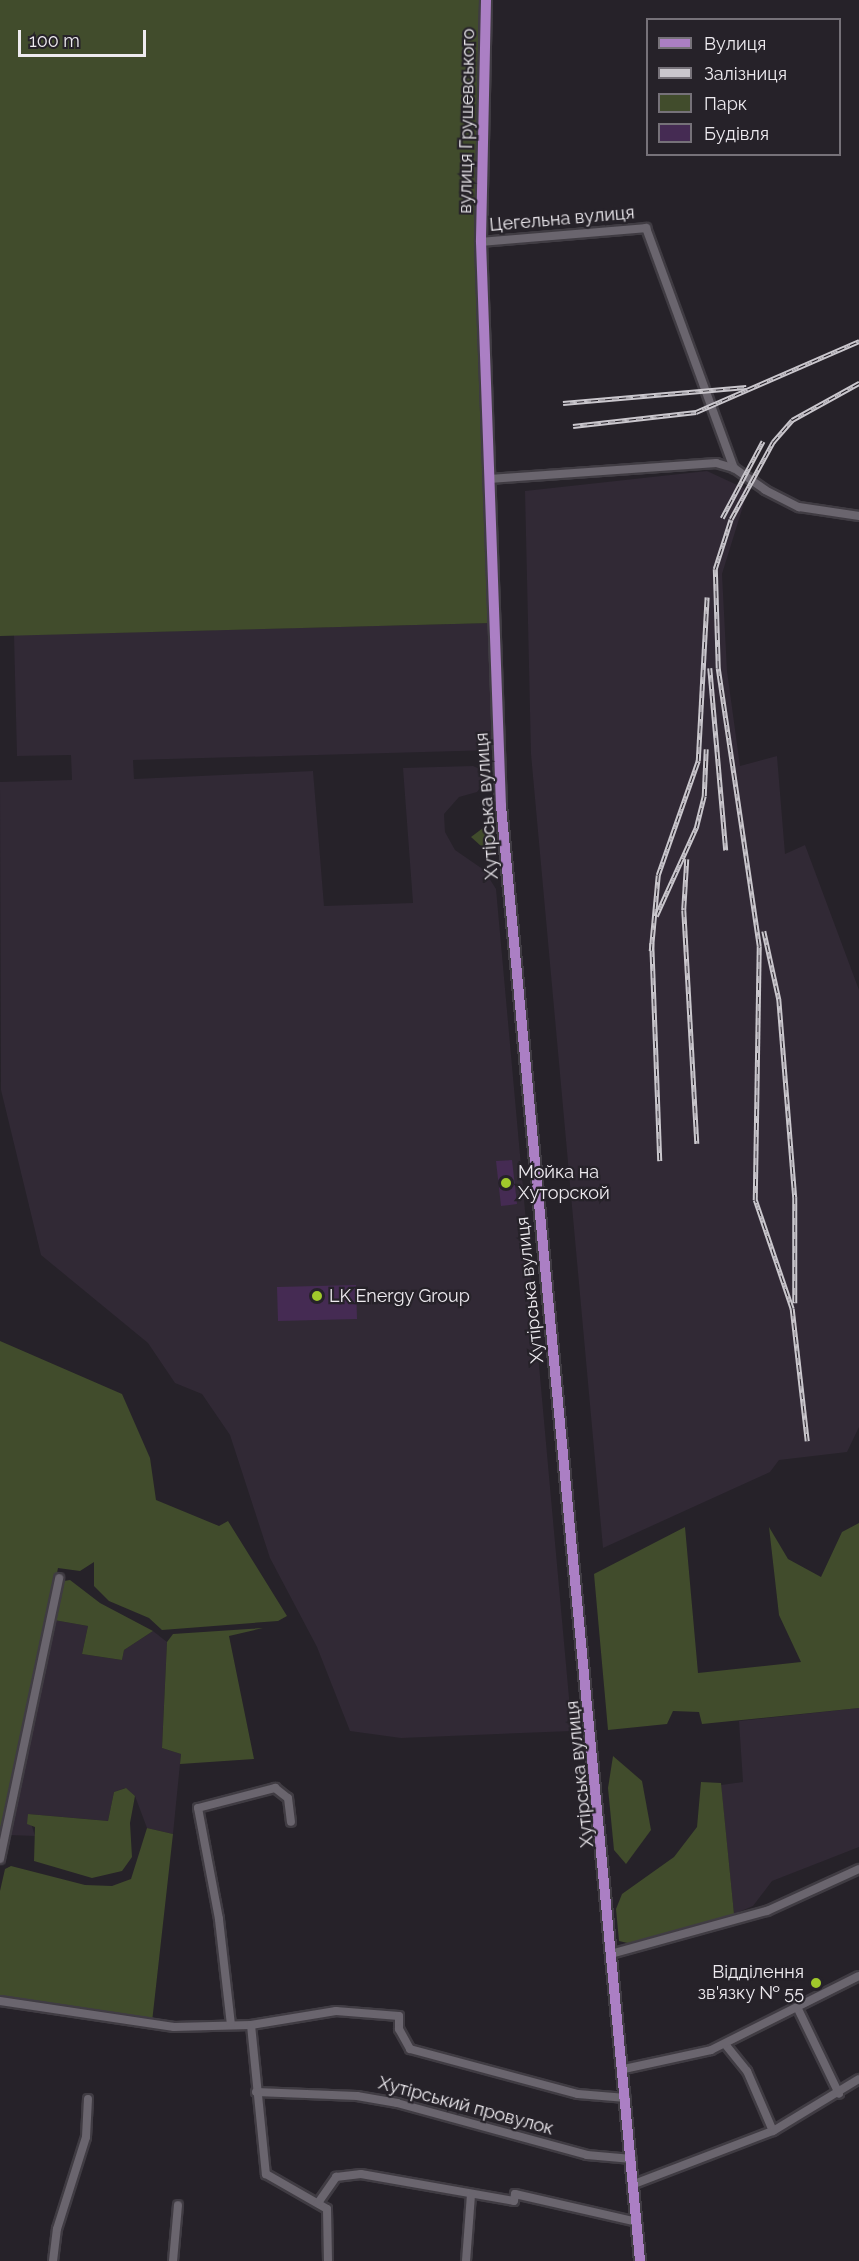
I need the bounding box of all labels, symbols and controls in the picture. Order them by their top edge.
scale bar [21,18,148,56]
legend [646,18,841,156]
street label: вулиця Грушевського [455,28,479,214]
text: 100 m [29,30,80,51]
text: Вулиця [704,33,766,54]
text: Залізниця [704,63,787,84]
text: Парк [704,93,747,114]
text: Будівля [704,123,769,144]
street label: Цегельна вулиця [489,202,635,236]
street label: Хутірська вулиця [471,732,503,880]
place label: Мойка на Хуторской [518,1162,610,1204]
marker: Мойка на Хуторской [499,1176,513,1190]
street label: Хутірська вулиця [512,1216,548,1364]
place label: LK Energy Group [329,1285,471,1307]
marker: LK Energy Group [310,1289,324,1303]
street label: Хутірська вулиця [562,1700,598,1848]
place label: Відділення зв'язку № 55 [697,1962,804,2004]
marker: Відділення зв'язку № 55 [809,1976,823,1990]
street label: Хутірський провулок [376,2072,556,2140]

